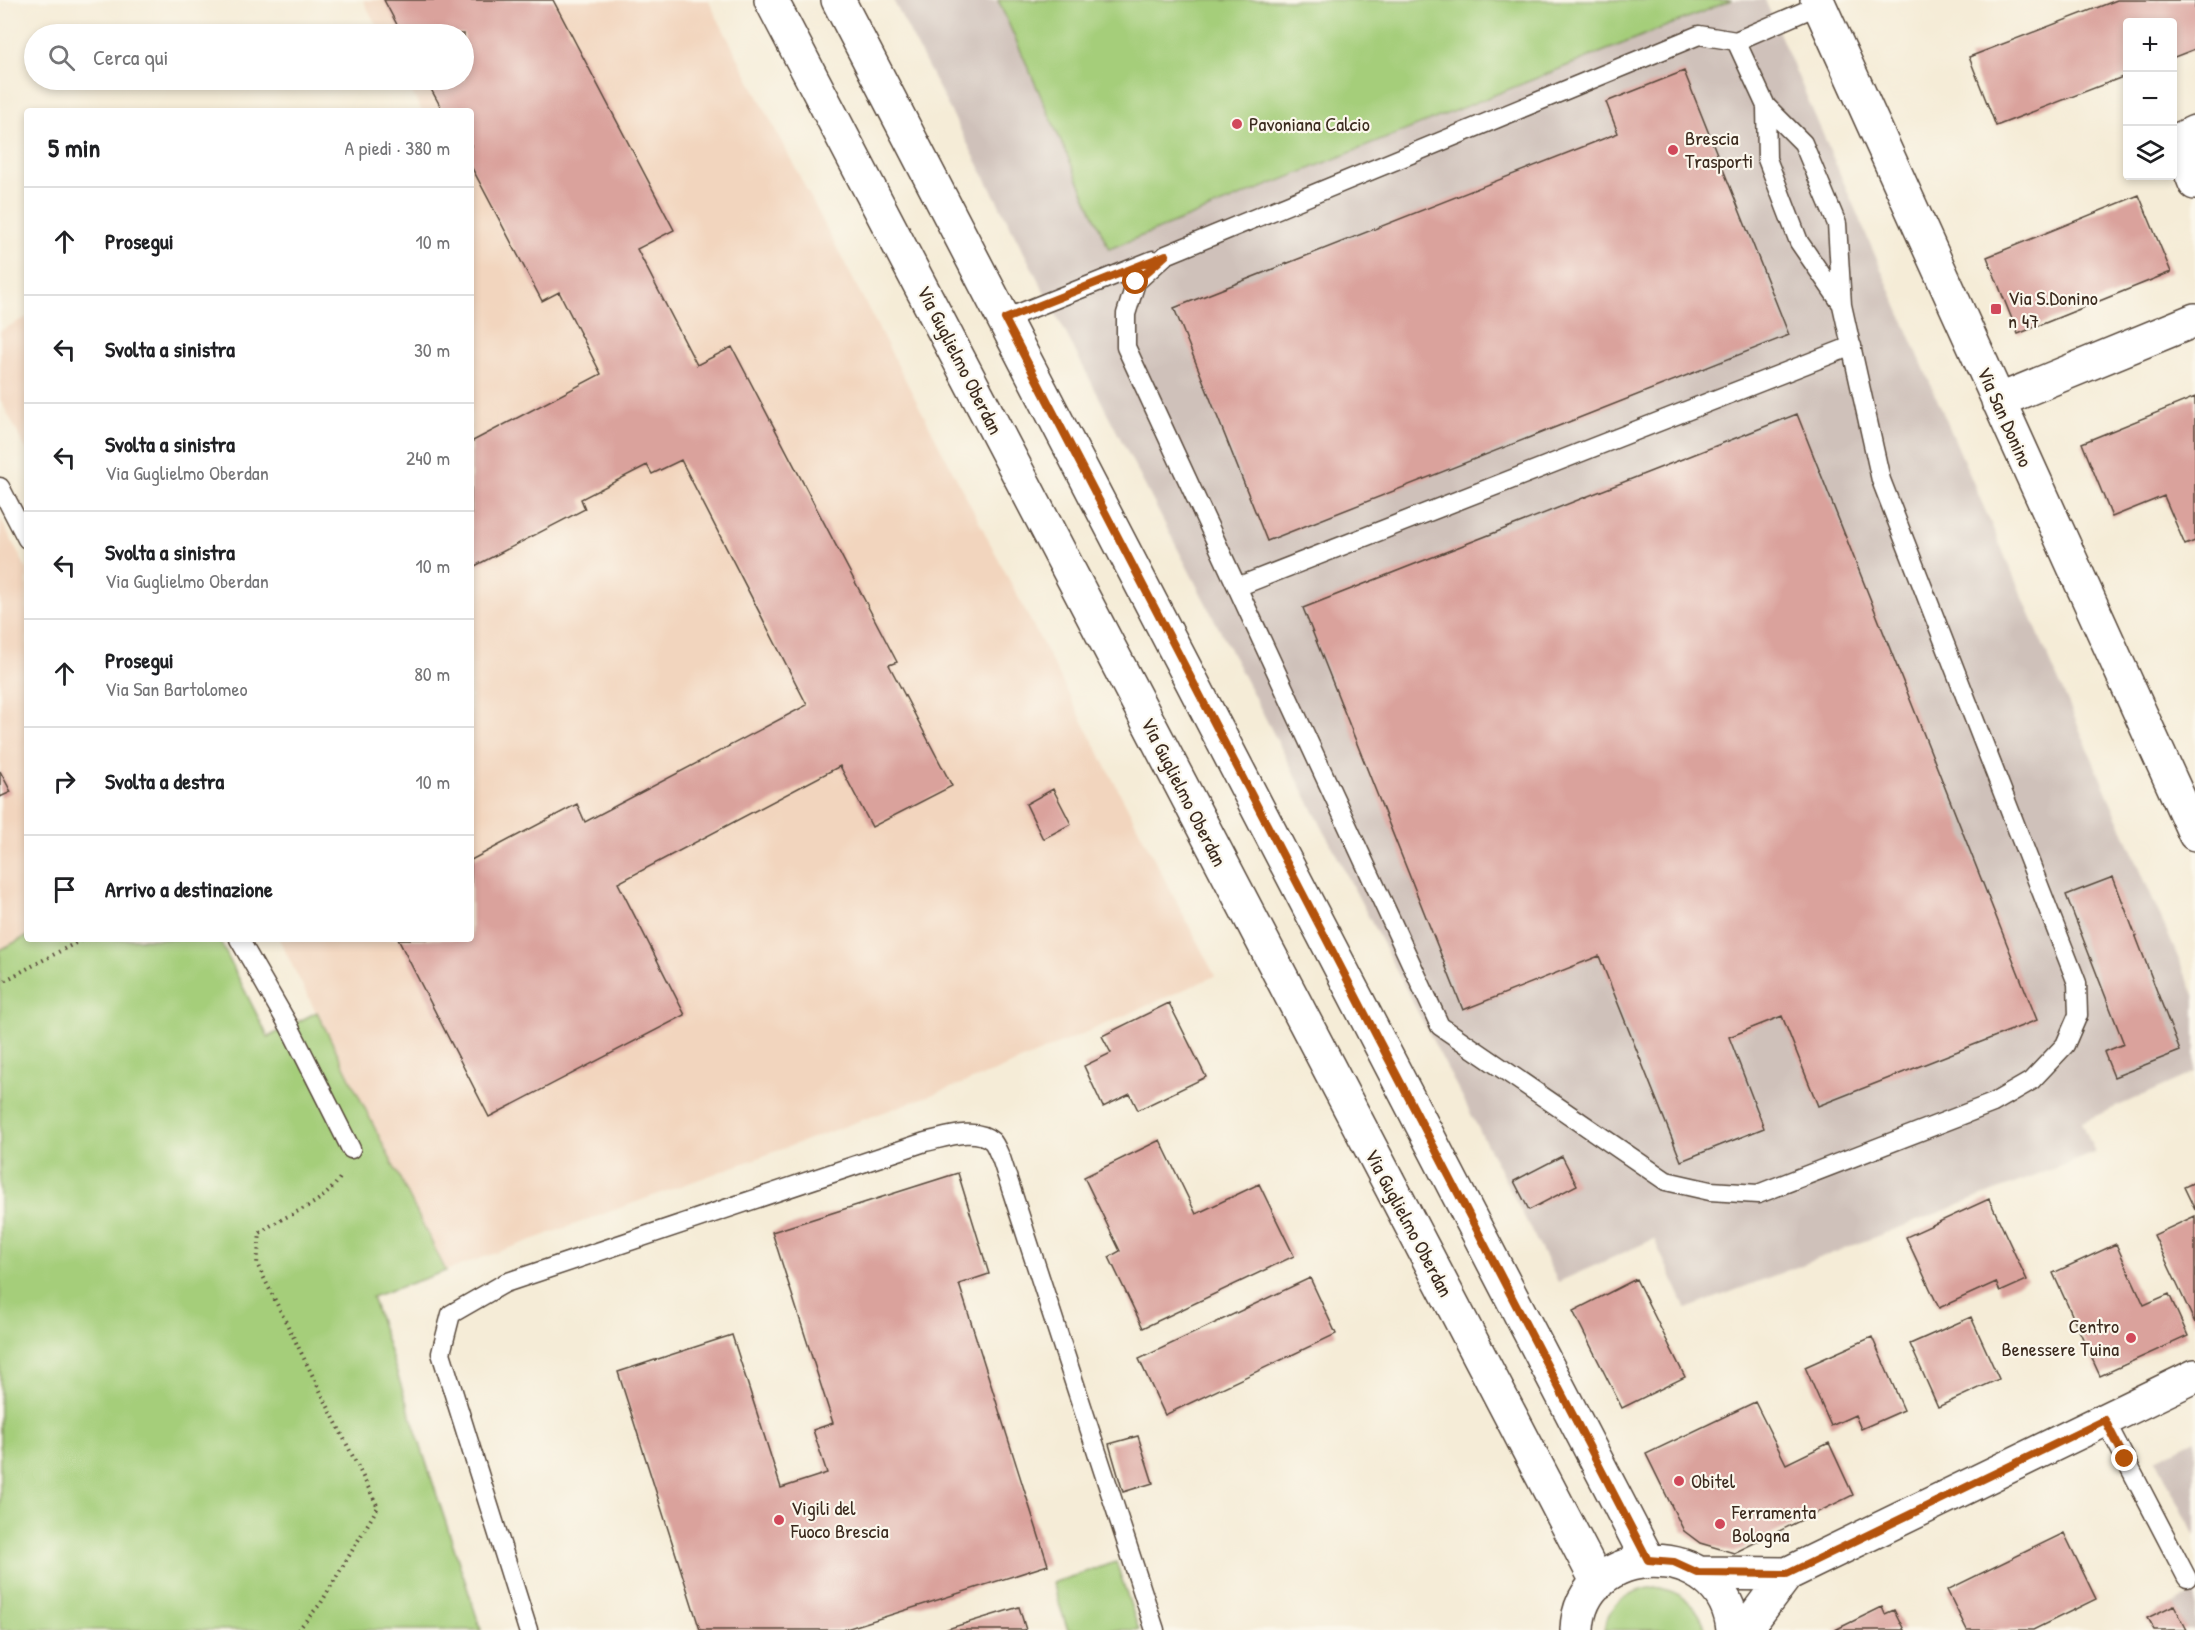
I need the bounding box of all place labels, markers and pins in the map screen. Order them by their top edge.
place label: Pavoniana Calcio [1249,110,1370,137]
marker: Pavoniana Calcio [1230,117,1244,131]
place label: Brescia Trasporti [1685,124,1753,174]
marker: Brescia Trasporti [1666,143,1680,157]
place label: Via S.Donino n 47 [2008,284,2098,334]
marker: Via S.Donino n 47 [1989,302,2003,316]
place label: Centro Benessere Tuina [2002,1312,2119,1362]
marker: Centro Benessere Tuina [2124,1331,2138,1345]
place label: Obitel [1691,1467,1736,1494]
marker: Obitel [1672,1474,1686,1488]
place label: Vigili del Fuoco Brescia [790,1494,889,1544]
place label: Ferramenta Bologna [1731,1498,1816,1548]
marker: Vigili del Fuoco Brescia [772,1513,786,1527]
marker: Ferramenta Bologna [1713,1517,1727,1531]

